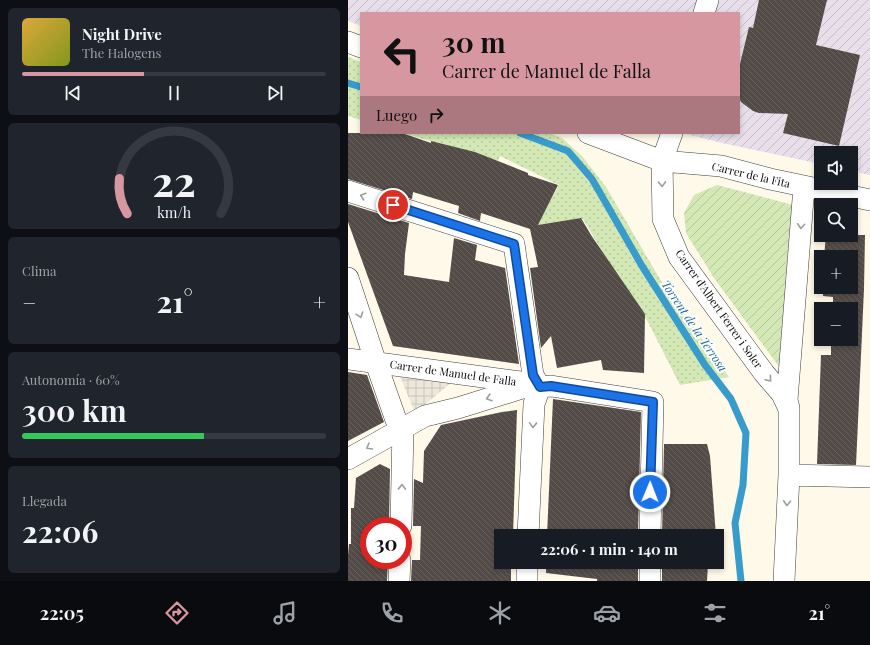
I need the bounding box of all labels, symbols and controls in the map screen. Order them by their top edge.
text: 30 m [442,23,506,60]
text: Night Drive [82,24,162,44]
icon: left [376,28,428,80]
text: The Halogens [82,44,161,61]
text: Carrer de Manuel de Falla [442,59,651,83]
icon: previous [62,82,84,104]
icon: pause [163,82,185,104]
icon: next [264,82,286,104]
icon: right [425,104,447,126]
text: Luego [376,105,417,125]
map controls [814,146,858,346]
button: sound [814,146,858,190]
text: 22 [152,152,196,207]
street label: Carrer de la Fita [710,158,792,191]
one-way arrow [658,181,667,187]
pin [376,188,410,222]
one-way arrow [359,192,366,201]
icon: arrive [382,194,404,216]
button: search [814,198,858,242]
text: km/h [157,202,192,221]
one-way arrow [796,223,805,229]
street label: Carrer d'Albert Ferrer i Soler [673,246,766,371]
button: + [814,250,858,294]
text: Clima [22,262,57,279]
water label: Torrent de la Terrosa [658,277,731,374]
text: 21° [156,281,193,321]
text: − [22,287,36,317]
text: + [313,287,326,317]
button: − [814,302,858,346]
one-way arrow [355,311,364,318]
street label: Carrer de Manuel de Falla [389,356,518,389]
text: Autonomía · 60% [22,371,120,388]
one-way arrow [765,375,772,382]
text: 300 km [22,390,127,430]
one-way arrow [486,393,493,402]
one-way arrow [529,422,537,428]
one-way arrow [366,442,374,450]
position arrow [629,471,671,513]
one-way arrow [398,484,406,490]
text: Llegada [22,492,67,509]
one-way arrow [783,500,792,506]
text: 22:06 [22,511,98,551]
speed limit sign: 30 [360,517,412,569]
text: 22:06 · 1 min · 140 m [540,539,678,559]
icon: directions [163,599,191,627]
icon: music [271,599,299,627]
icon: phone [378,599,406,627]
icon: climate [486,599,514,627]
icon: car [593,599,621,627]
icon: filters [701,599,729,627]
text: 22:05 [40,601,84,625]
text: 21° [808,601,830,625]

